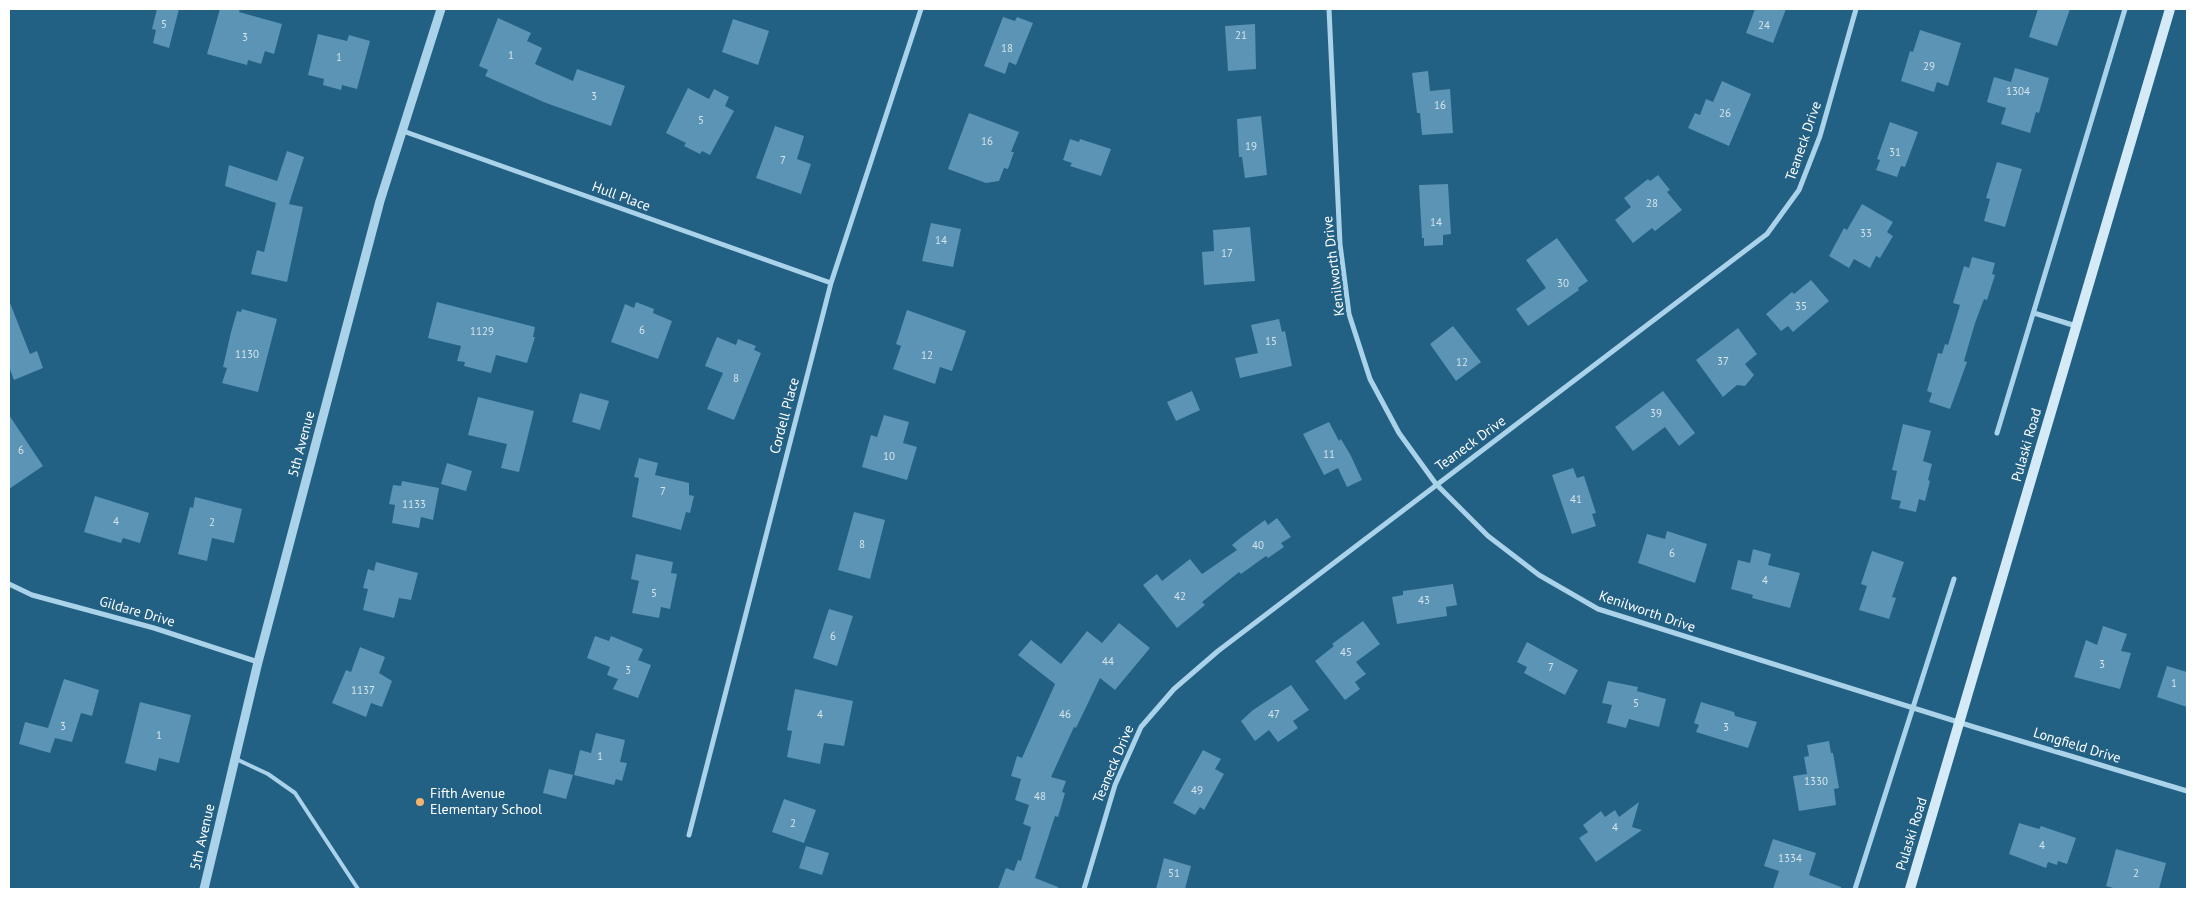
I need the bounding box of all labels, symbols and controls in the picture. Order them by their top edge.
house number: 5 [161,18,167,32]
house number: 24 [1758,19,1770,33]
house number: 21 [1235,29,1247,43]
house number: 3 [242,31,248,45]
house number: 18 [1001,42,1013,56]
house number: 1 [508,49,514,63]
house number: 1 [336,51,342,65]
house number: 29 [1923,60,1935,74]
house number: 1304 [2006,85,2030,99]
house number: 3 [591,90,597,104]
house number: 16 [1434,99,1446,113]
street label: Teaneck Drive [1783,99,1825,183]
house number: 26 [1719,107,1731,121]
house number: 5 [698,114,704,128]
house number: 16 [981,135,993,149]
house number: 19 [1245,140,1257,154]
house number: 31 [1889,146,1901,160]
house number: 7 [780,154,786,168]
street label: Hull Place [590,179,652,215]
house number: 28 [1646,197,1658,211]
street label: Kenilworth Drive [1320,215,1348,317]
house number: 14 [1430,216,1442,230]
house number: 33 [1860,227,1872,241]
house number: 14 [935,234,947,248]
house number: 17 [1221,247,1233,261]
house number: 30 [1557,277,1569,291]
house number: 35 [1795,300,1807,314]
house number: 6 [639,324,645,338]
house number: 1129 [470,325,494,339]
house number: 15 [1265,335,1277,349]
house number: 1130 [235,348,259,362]
house number: 12 [921,349,933,363]
house number: 37 [1717,355,1729,369]
house number: 12 [1456,356,1468,370]
house number: 8 [733,372,739,386]
street label: Cordell Place [767,376,803,456]
street label: Pulaski Road [2009,406,2045,484]
house number: 39 [1650,407,1662,421]
street label: 5th Avenue [285,409,319,479]
street label: Teaneck Drive [1433,413,1509,475]
house number: 6 [18,444,24,458]
house number: 11 [1323,448,1335,462]
house number: 10 [883,450,895,464]
house number: 7 [660,485,666,499]
house number: 41 [1570,493,1582,507]
house number: 1133 [402,498,426,512]
house number: 4 [113,515,119,529]
house number: 2 [209,516,215,530]
house number: 8 [859,538,865,552]
house number: 40 [1252,539,1264,553]
house number: 6 [1669,547,1675,561]
house number: 4 [1762,574,1768,588]
house number: 5 [651,587,657,601]
street label: Kenilworth Drive [1597,588,1697,636]
house number: 42 [1174,590,1186,604]
street label: Gildare Drive [97,593,177,631]
house number: 43 [1418,594,1430,608]
house number: 6 [830,630,836,644]
house number: 45 [1340,646,1352,660]
house number: 44 [1102,655,1114,669]
house number: 3 [2099,658,2105,672]
house number: 7 [1548,661,1554,675]
house number: 3 [625,664,631,678]
house number: 1 [2171,677,2177,691]
house number: 1137 [351,684,375,698]
house number: 5 [1633,697,1639,711]
house number: 4 [817,708,823,722]
house number: 46 [1059,708,1071,722]
house number: 47 [1268,708,1280,722]
house number: 3 [60,720,66,734]
house number: 3 [1723,721,1729,735]
street label: Teaneck Drive [1090,723,1138,805]
street label: Longfield Drive [2031,725,2123,767]
house number: 1 [156,729,162,743]
house number: 1 [597,750,603,764]
house number: 1330 [1804,775,1828,789]
house number: 49 [1191,784,1203,798]
place label: Fifth Avenue Elementary School [430,786,542,819]
house number: 48 [1034,790,1046,804]
street label: Pulaski Road [1893,795,1931,873]
marker: Fifth Avenue Elementary School [414,796,426,808]
street label: 5th Avenue [187,802,219,872]
house number: 2 [790,817,796,831]
house number: 4 [1612,821,1618,835]
house number: 4 [2039,839,2045,853]
house number: 1334 [1778,852,1802,866]
house number: 51 [1168,867,1180,881]
house number: 2 [2133,867,2139,881]

